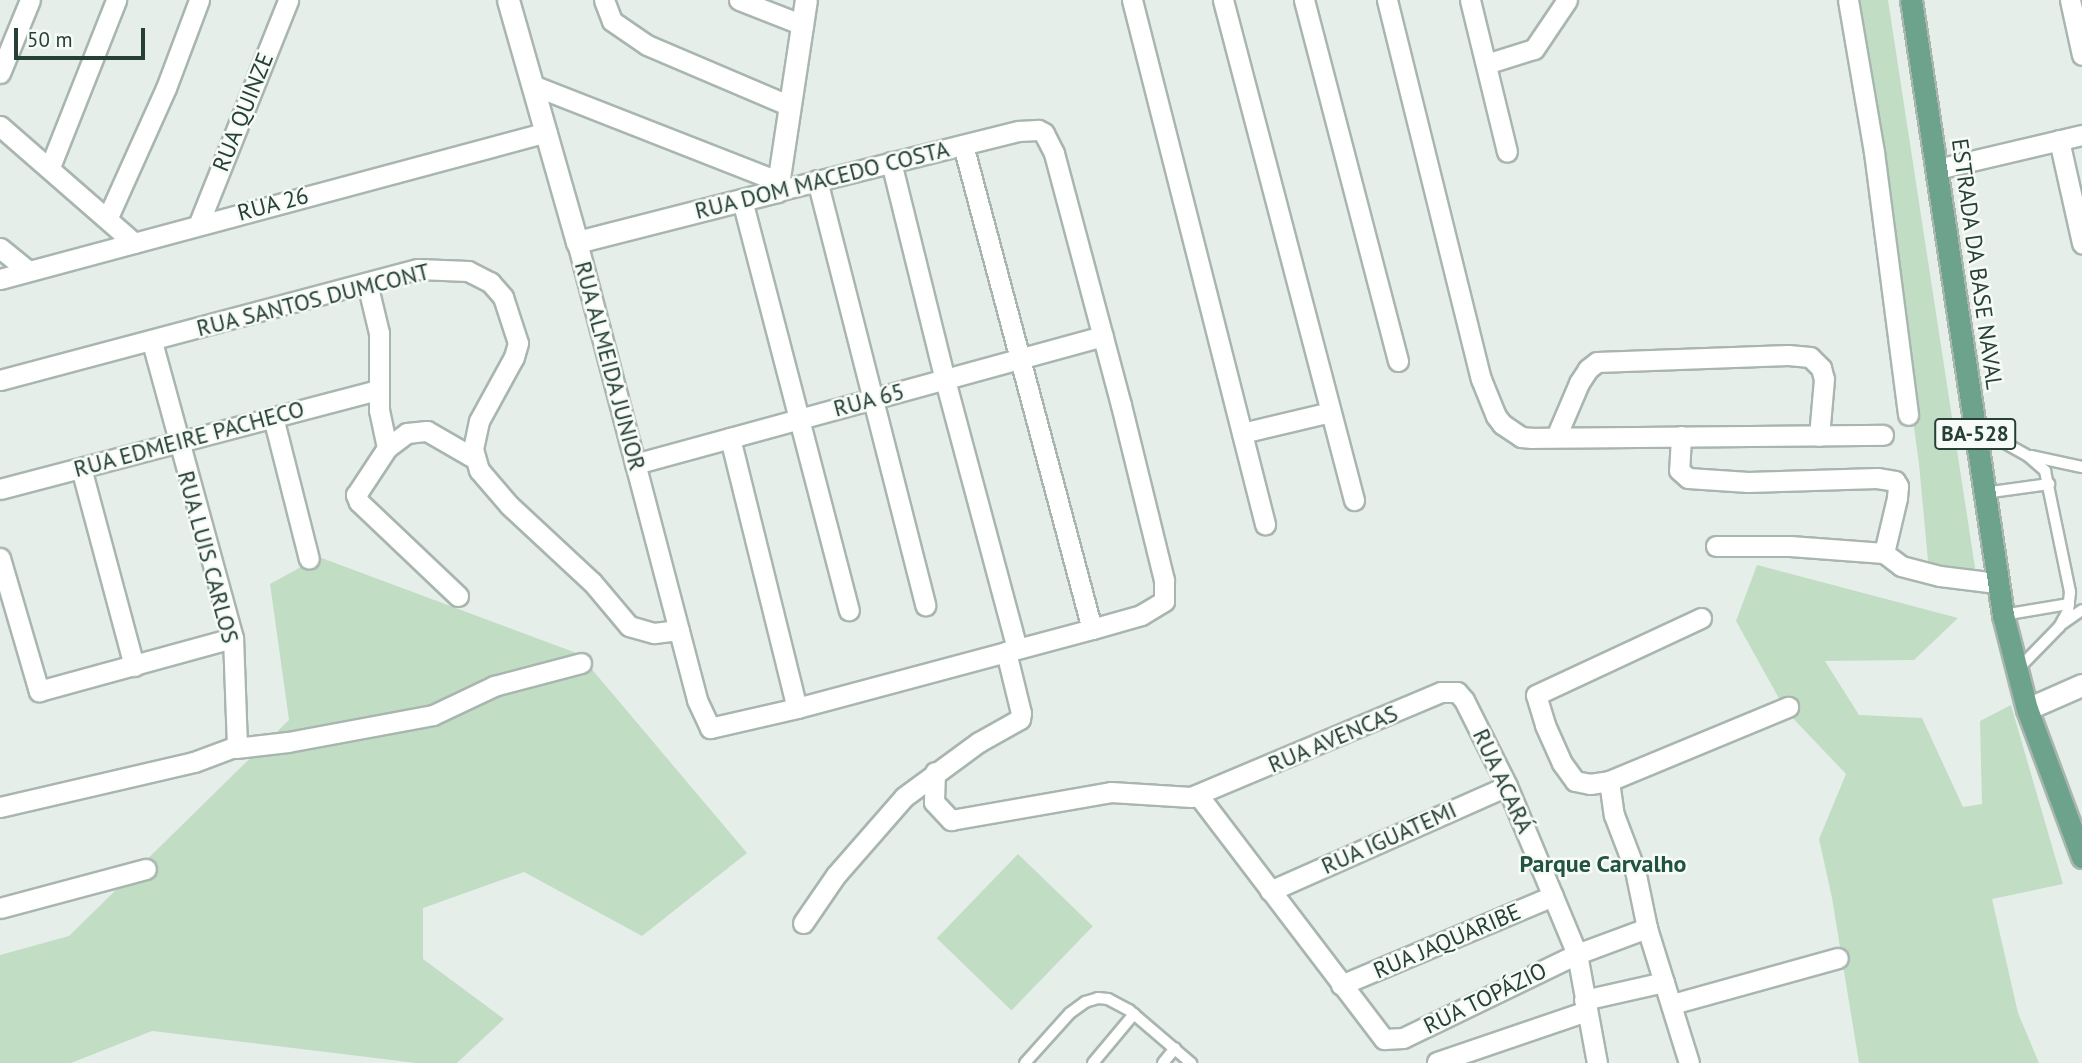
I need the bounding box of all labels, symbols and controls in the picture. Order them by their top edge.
scale bar [18,14,149,58]
text: 50 m [27,26,73,53]
street label: RUA QUINZE [207,48,279,176]
street label: RUA DOM MACEDO COSTA [692,135,952,225]
street label: ESTRADA DA BASE NAVAL [1946,136,2008,392]
street label: RUA 26 [234,181,312,227]
street label: RUA ALMEIDA JUNIOR [568,257,652,475]
street label: RUA SANTOS DUMCONT [193,258,433,342]
street label: RUA 65 [830,377,908,423]
street label: RUA EDMEIRE PACHECO [70,395,308,483]
road number: BA-528 [1933,416,2017,452]
street label: RUA LUIS CARLOS [172,467,244,647]
street label: RUA AVENCAS [1263,699,1403,779]
street label: RUA ACARÁ [1466,724,1540,838]
street label: RUA IGUATEMI [1317,796,1461,880]
district label: Parque Carvalho [1519,850,1687,878]
street label: RUA JAQUARIBE [1369,897,1525,985]
street label: RUA TOPÁZIO [1418,956,1552,1040]

